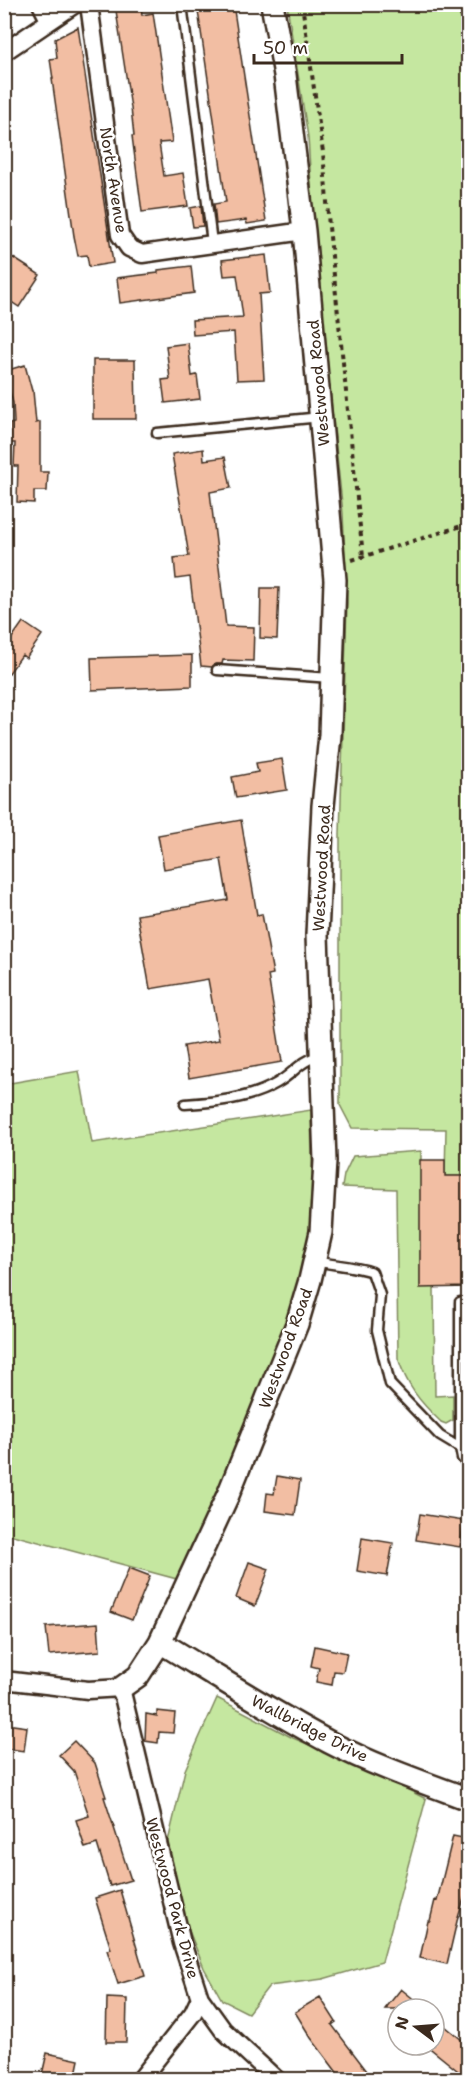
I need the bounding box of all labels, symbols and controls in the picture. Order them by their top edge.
scale bar [254,27,402,65]
text: 50 m [263,36,308,60]
street label: North Avenue [95,125,132,235]
street label: Westwood Road [303,319,334,447]
street label: Westwood Road [308,804,335,932]
street label: Westwood Road [254,1285,317,1411]
street label: Wallbridge Drive [248,1690,372,1767]
street label: Westwood Park Drive [141,1815,204,1981]
north arrow [386,1997,446,2057]
text: N [390,2014,414,2032]

